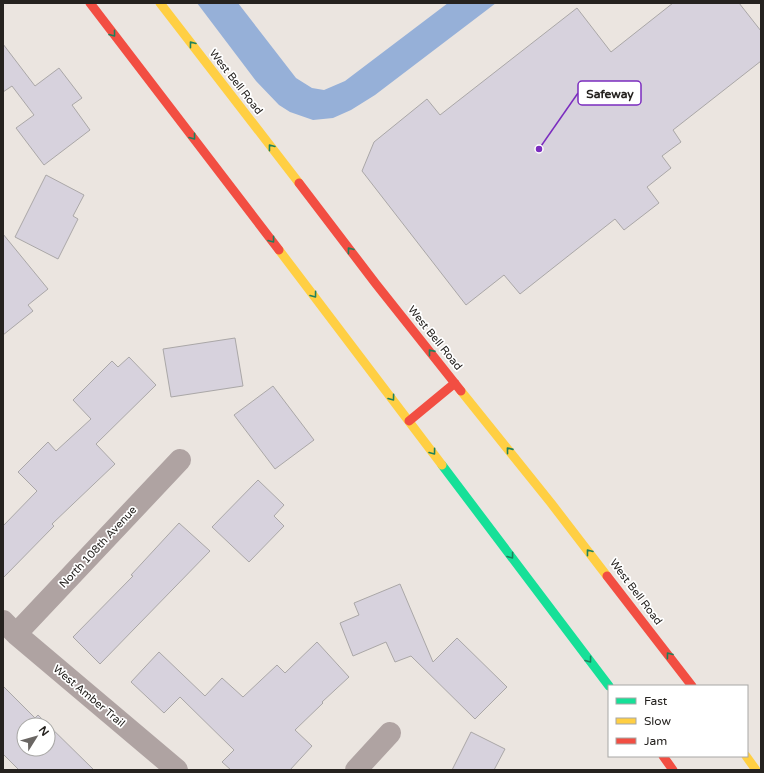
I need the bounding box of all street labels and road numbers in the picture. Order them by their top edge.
street label: West Bell Road [207,47,265,117]
street label: West Bell Road [405,303,465,373]
street label: North 108th Avenue [57,503,139,591]
street label: West Bell Road [607,557,665,627]
street label: West Amber Trail [51,662,127,730]

